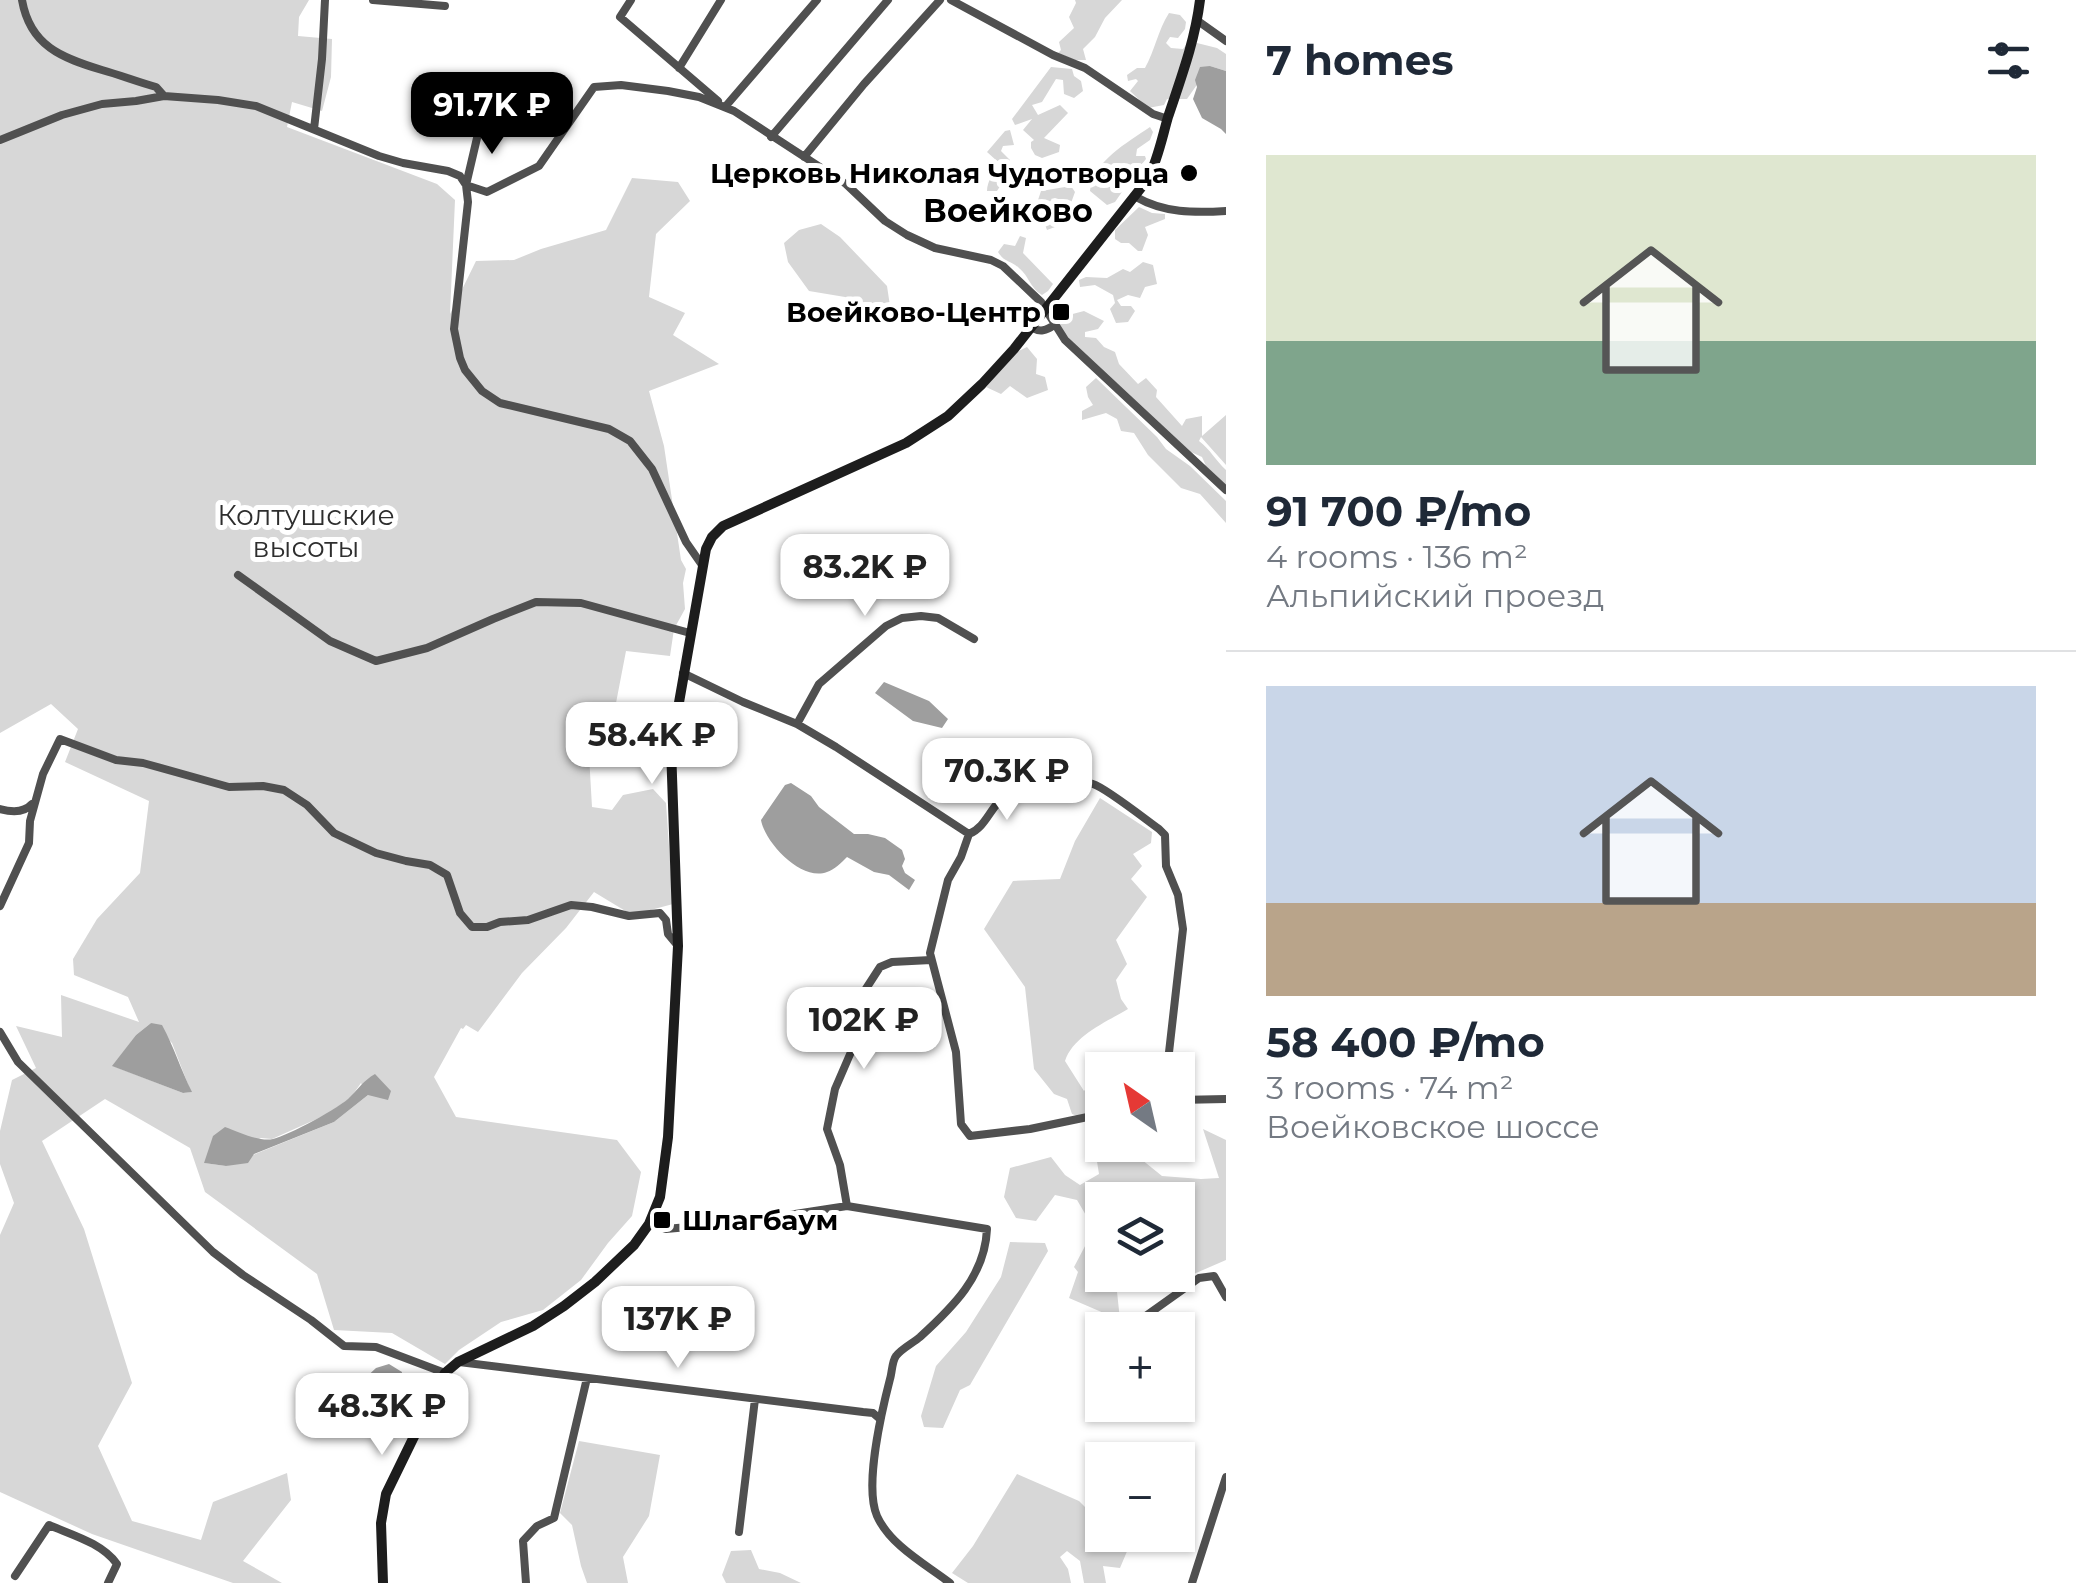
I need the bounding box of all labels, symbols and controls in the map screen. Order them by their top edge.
icon: filters [1981,33,2036,88]
text: 7 homes [1266,34,1454,86]
pin: 91.7K ₽ [400,72,584,157]
text: 91.7K ₽ [433,85,551,124]
place label: Церковь Николая Чудотворца [710,156,1169,190]
marker: Церковь Николая Чудотворца [1178,162,1200,184]
district label: Воейково [923,191,1093,230]
icon: home [1561,220,1741,400]
place label: Воейково-Центр [786,295,1041,329]
marker: Воейково-Центр [1050,301,1072,323]
text: 91 700 ₽/mo [1266,485,1531,537]
park label: Колтушские высоты [217,498,395,564]
pin: 83.2K ₽ [773,534,957,619]
text: 4 rooms · 136 m² [1266,537,1528,576]
text: 83.2K ₽ [802,547,928,586]
text: Альпийский проезд [1266,576,1604,615]
pin: 58.4K ₽ [560,702,744,787]
text: 58.4K ₽ [588,715,716,754]
pin: 70.3K ₽ [915,738,1099,823]
text: 70.3K ₽ [944,751,1070,790]
icon: home [1561,751,1741,931]
pin: 102K ₽ [783,987,945,1072]
text: 102K ₽ [809,1000,919,1039]
text: 58 400 ₽/mo [1266,1016,1545,1068]
north arrow [1085,1052,1195,1162]
map controls [1085,1052,1195,1552]
text: 3 rooms · 74 m² [1266,1068,1513,1107]
text: Воейковское шоссе [1266,1107,1600,1146]
button: layers [1085,1182,1195,1292]
place label: Шлагбаум [682,1203,838,1237]
marker: Шлагбаум [651,1209,673,1231]
pin: 137K ₽ [597,1286,759,1371]
text: 137K ₽ [624,1299,732,1338]
button: + [1085,1312,1195,1422]
pin: 48.3K ₽ [290,1373,474,1458]
text: 48.3K ₽ [317,1386,447,1425]
button: − [1085,1442,1195,1552]

